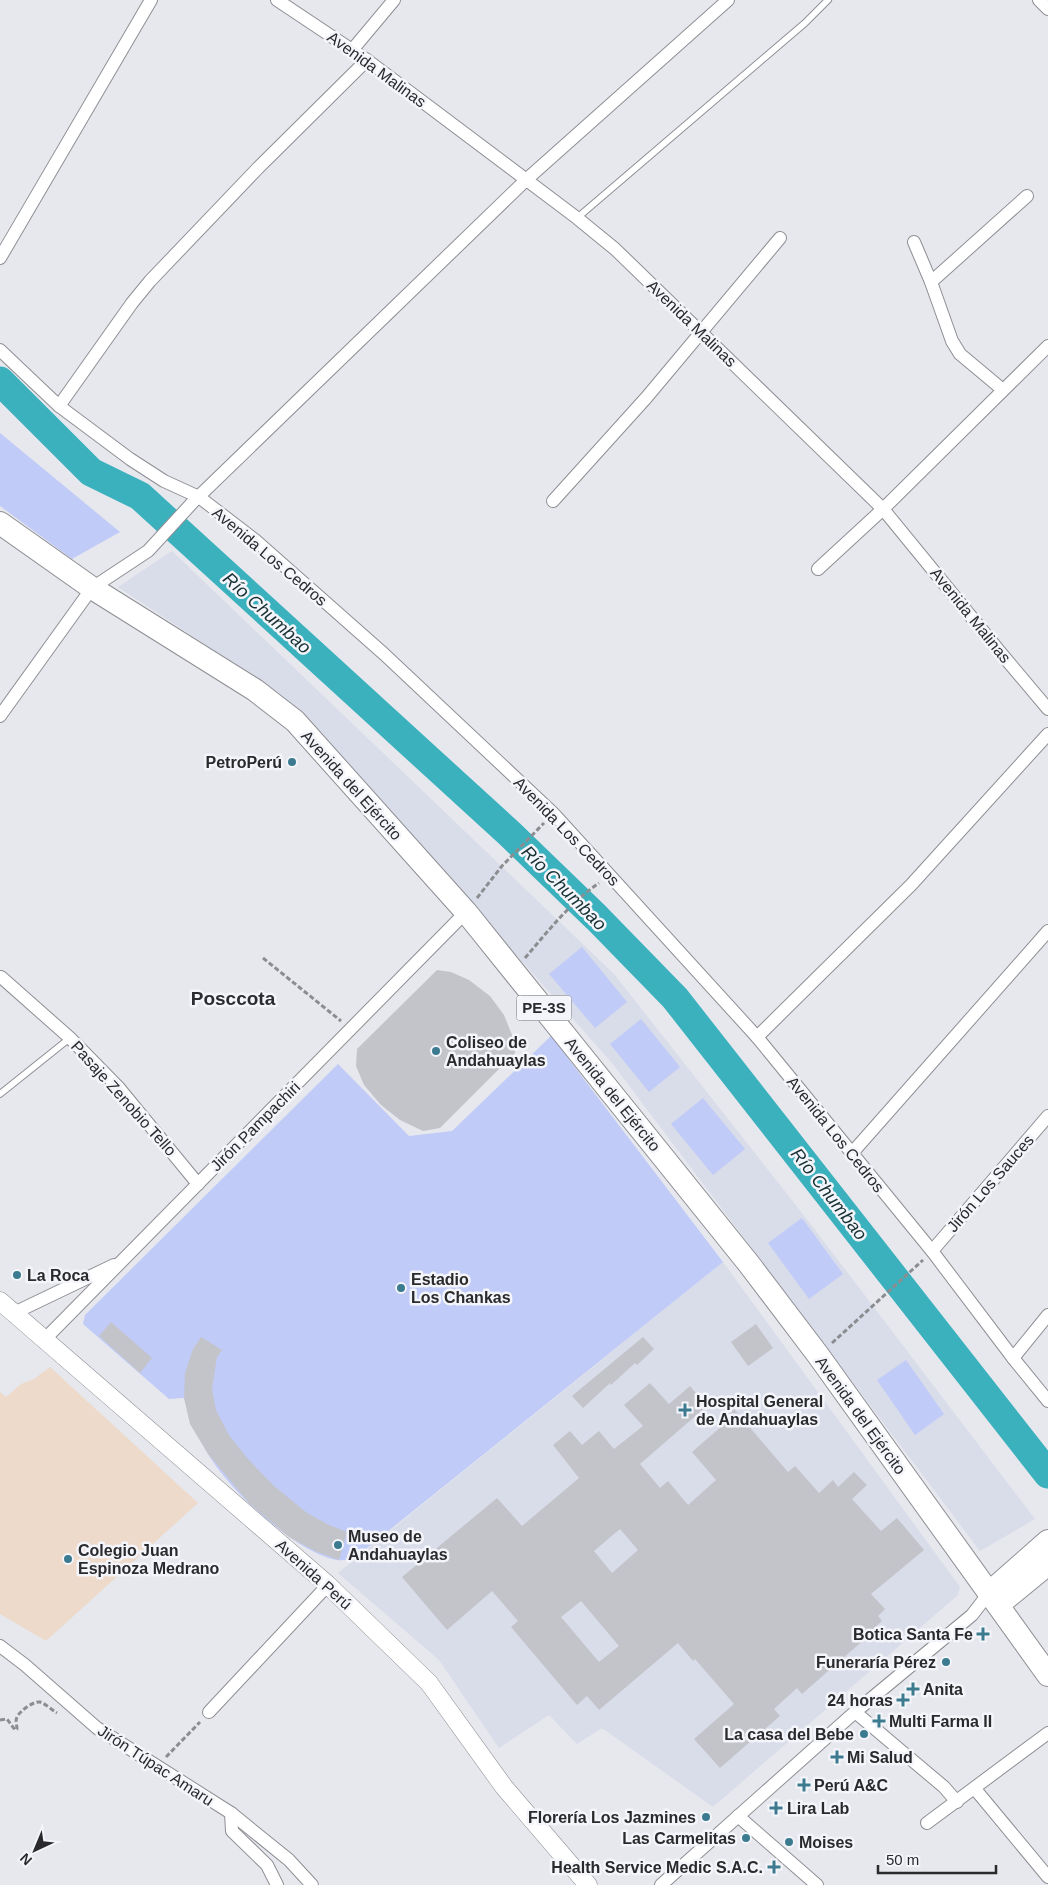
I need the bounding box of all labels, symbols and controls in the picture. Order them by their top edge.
street label: Avenida Malinas [324,28,429,111]
street label: Avenida Malinas [644,277,740,370]
street label: Avenida Los Cedros [209,504,330,609]
street label: Avenida Malinas [927,564,1014,666]
water label: Río Chumbao [219,568,315,658]
street label: Avenida del Ejército [298,727,405,844]
place label: PetroPerú [206,754,282,771]
marker: PetroPerú [286,756,298,768]
street label: Avenida Los Cedros [511,774,623,889]
water label: Río Chumbao [518,842,610,934]
district label: Posccota [191,988,276,1009]
road number: PE-3S [516,996,572,1020]
place label: Coliseo de Andahuaylas [446,1034,546,1069]
street label: Avenida del Ejército [562,1034,664,1155]
street label: Pasaje Zenobio Tello [68,1038,180,1159]
marker: Coliseo de Andahuaylas [430,1045,442,1057]
street label: Avenida Los Cedros [784,1073,887,1196]
street label: Jirón Pampachiri [207,1078,303,1174]
street label: Jirón Los Sauces [944,1131,1037,1235]
water label: Río Chumbao [787,1144,871,1244]
place label: La Roca [27,1267,89,1284]
marker: La Roca [11,1269,23,1281]
place label: Estadio Los Chankas [411,1271,511,1306]
marker: Estadio Los Chankas [395,1282,407,1294]
street label: Avenida del Ejército [812,1353,909,1477]
place label: Hospital General de Andahuaylas [696,1393,823,1428]
marker: Hospital General de Andahuaylas [678,1403,692,1417]
place label: Museo de Andahuaylas [348,1528,448,1563]
street label: Avenida Perú [272,1536,355,1613]
marker: Museo de Andahuaylas [332,1539,344,1551]
place label: Colegio Juan Espinoza Medrano [78,1542,220,1577]
marker: Colegio Juan Espinoza Medrano [62,1553,74,1565]
place label: Botica Santa Fe [853,1626,973,1643]
marker: Botica Santa Fe [977,1628,989,1640]
place label: Funeraría Pérez [816,1654,936,1671]
marker: Funeraría Pérez [940,1656,952,1668]
place label: Anita [923,1681,963,1698]
marker: Anita [907,1683,919,1695]
place label: 24 horas [827,1692,893,1709]
marker: 24 horas [897,1694,909,1706]
place label: Multi Farma II [889,1713,992,1730]
marker: Multi Farma II [873,1715,885,1727]
street label: Jirón Túpac Amaru [95,1722,217,1809]
place label: La casa del Bebe [724,1726,854,1743]
marker: La casa del Bebe [858,1728,870,1740]
place label: Mi Salud [847,1749,913,1766]
marker: Mi Salud [831,1751,843,1763]
place label: Perú A&C [814,1777,889,1794]
marker: Perú A&C [798,1779,810,1791]
place label: Lira Lab [787,1800,849,1817]
marker: Lira Lab [769,1801,783,1815]
place label: Florería Los Jazmines [528,1809,696,1826]
marker: Florería Los Jazmines [700,1811,712,1823]
north arrow [10,1825,60,1875]
place label: Las Carmelitas [622,1830,736,1847]
marker: Las Carmelitas [740,1832,752,1844]
place label: Moises [799,1834,853,1851]
marker: Moises [783,1836,795,1848]
scale bar [878,1842,996,1874]
text: N [17,1850,35,1869]
text: 50 m [886,1851,919,1868]
place label: Health Service Medic S.A.C. [551,1859,763,1876]
marker: Health Service Medic S.A.C. [767,1860,781,1874]

